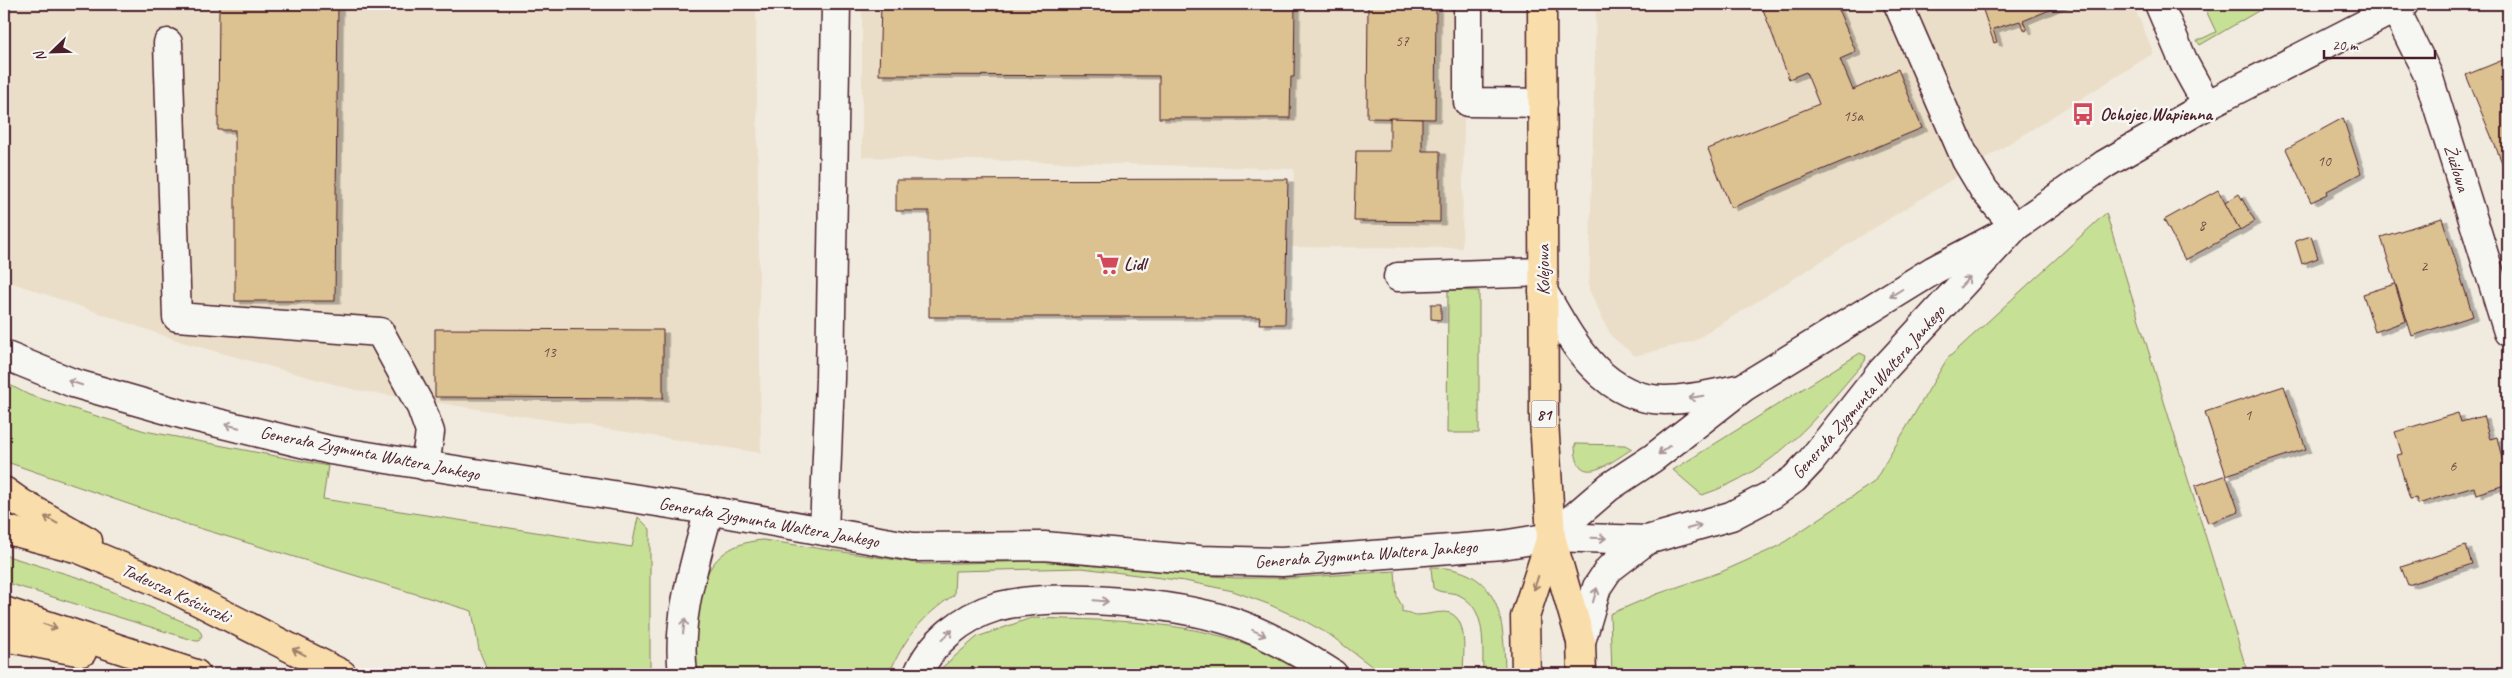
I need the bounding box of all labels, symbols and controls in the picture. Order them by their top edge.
north arrow [28,28,78,78]
scale bar [2324,28,2436,60]
house number: 57 [1395,32,1410,51]
text: 20 m [2332,36,2359,55]
text: N [30,47,50,64]
bus stop icon: Ochojec Wapienna [2070,101,2096,127]
place label: Ochojec Wapienna [2100,103,2214,125]
house number: 15a [1843,107,1864,126]
street label: Żużlowa [2440,142,2475,196]
house number: 10 [2317,152,2332,171]
house number: 8 [2199,216,2207,235]
street label: Kolejowa [1532,244,1554,295]
supermarket icon: Lidl [1095,251,1121,277]
place label: Lidl [1124,253,1150,275]
house number: 2 [2421,257,2429,276]
one-way arrow [1959,276,1971,289]
one-way arrow [1889,289,1903,299]
street label: Generała Zygmunta Waltera Jankego [1787,299,1951,483]
house number: 13 [542,343,557,362]
one-way arrow [68,378,83,387]
one-way arrow [1688,393,1704,402]
road number: 81 [1532,400,1556,428]
house number: 1 [2245,406,2253,425]
one-way arrow [224,421,240,430]
street label: Generała Zygmunta Waltera Jankego [258,421,483,485]
one-way arrow [1658,444,1671,455]
house number: 6 [2450,457,2458,476]
street label: Generała Zygmunta Waltera Jankego [657,492,882,552]
one-way arrow [45,515,59,525]
one-way arrow [1686,521,1702,531]
one-way arrow [1591,534,1607,543]
street label: Generała Zygmunta Waltera Jankego [1254,535,1480,573]
street label: Tadeusza Kościuszki [118,558,236,629]
one-way arrow [1530,575,1540,591]
one-way arrow [1590,588,1600,604]
one-way arrow [1092,597,1108,606]
one-way arrow [679,618,689,634]
one-way arrow [42,622,58,632]
one-way arrow [940,629,953,641]
one-way arrow [1251,629,1266,639]
one-way arrow [292,647,307,656]

